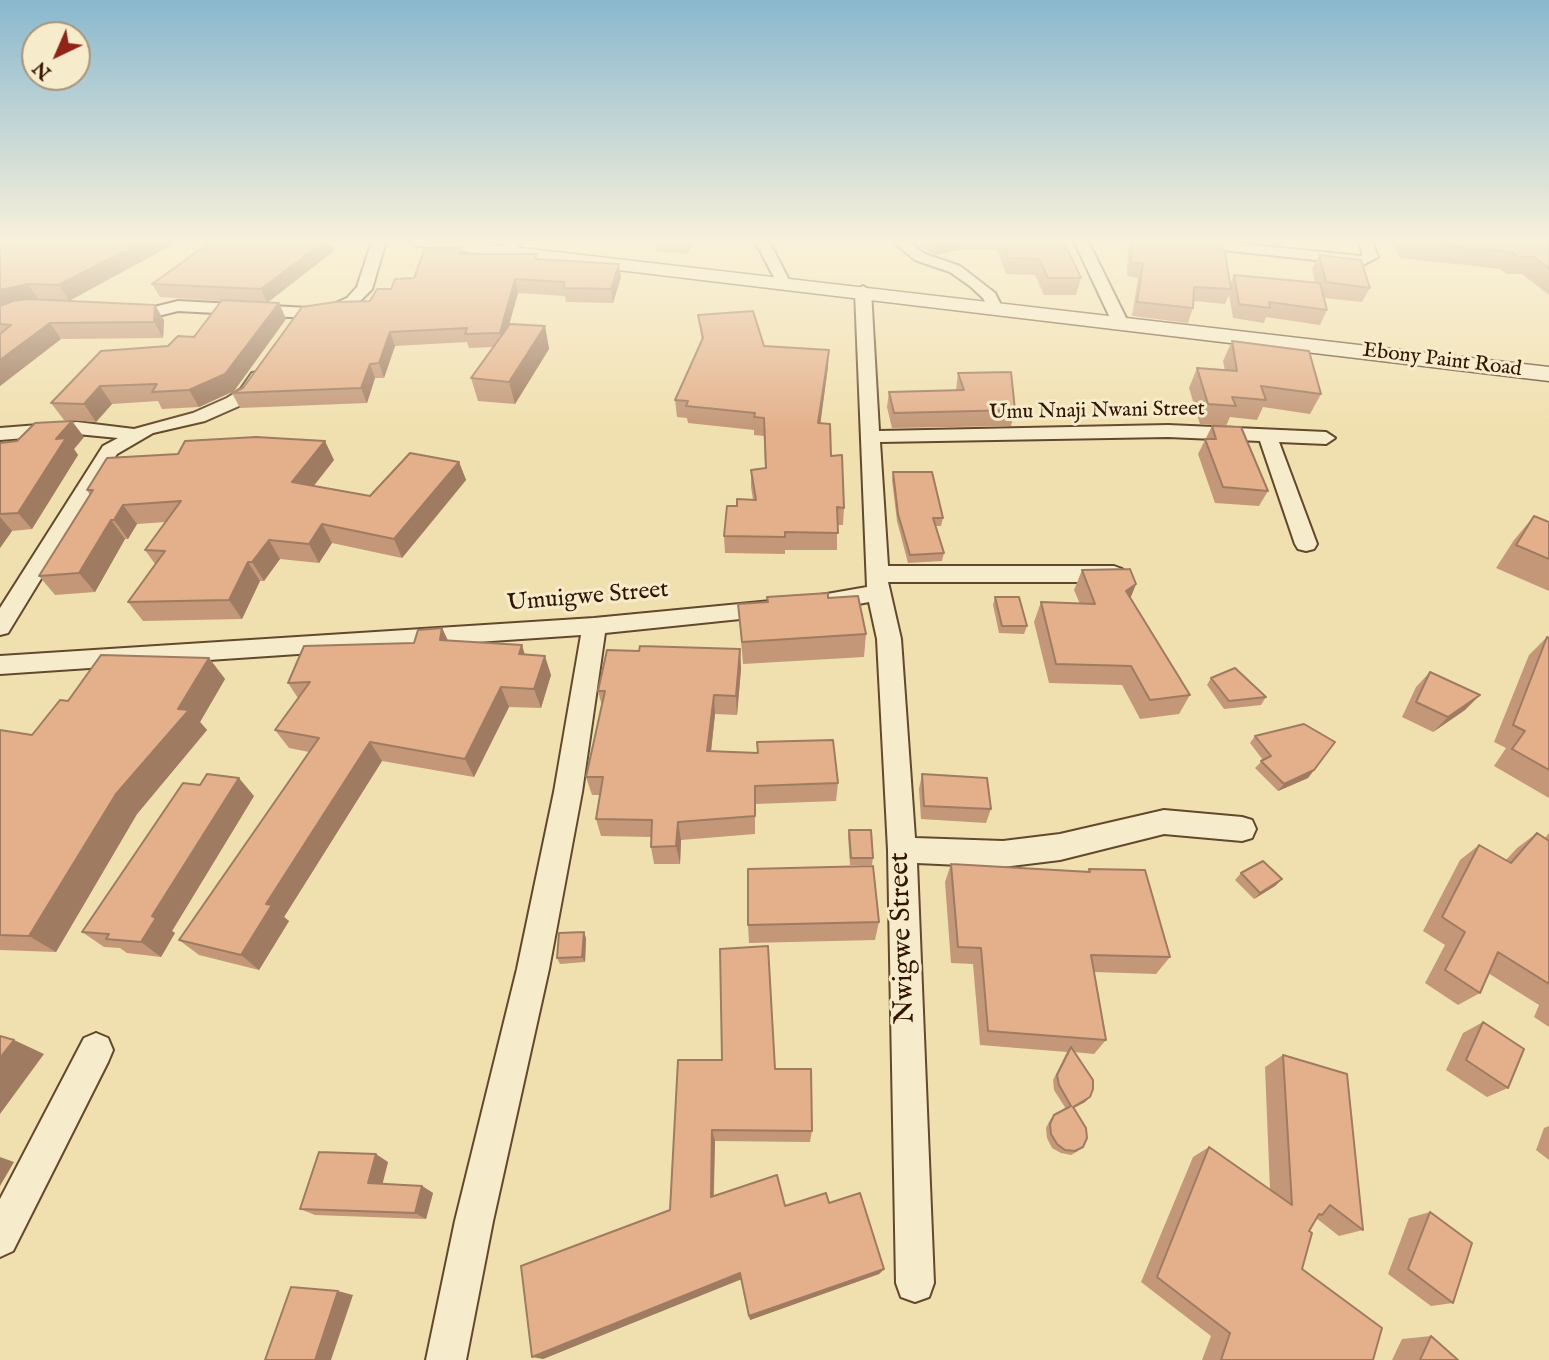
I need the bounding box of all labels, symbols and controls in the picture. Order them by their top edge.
north arrow [21,21,91,91]
text: N [29,55,57,84]
street label: Ebony Paint Road [1361,339,1523,383]
street label: Umu Nnaji Nwani Street [989,398,1205,426]
street label: Umuigwe Street [506,577,670,619]
street label: Nwigwe Street [884,852,924,1024]

